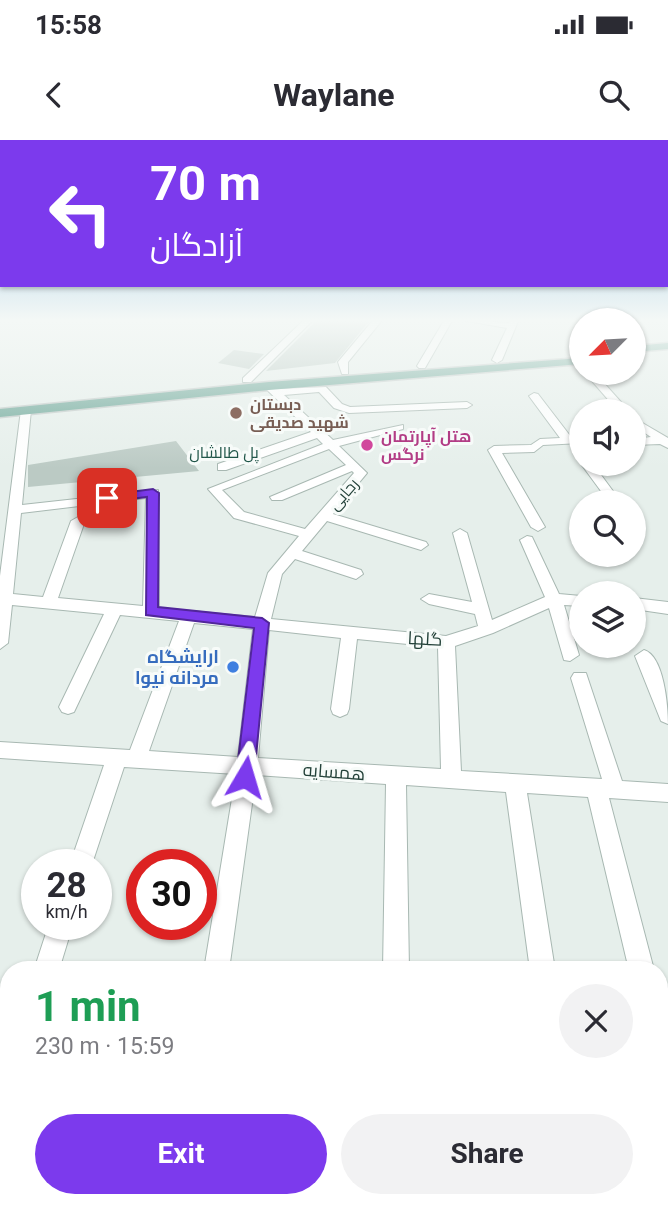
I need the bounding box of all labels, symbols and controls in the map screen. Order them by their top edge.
text: 15:58 [35,10,102,40]
icon: back [35,76,73,114]
text: Waylane [273,76,395,114]
icon: search [595,76,633,114]
text: 70 m [150,155,261,212]
icon: left [35,168,126,259]
text: آزادگان [150,226,243,264]
north arrow [569,308,646,385]
map controls [569,308,646,658]
place label: دبستان شهید صدیقی [250,395,349,432]
button: sound [569,399,646,476]
marker: دبستان شهید صدیقی [228,405,244,421]
place label: هتل آپارتمان نرگس [381,427,471,464]
marker: هتل آپارتمان نرگس [359,437,375,453]
district label: پل طالشان [189,443,260,464]
pin [77,468,137,528]
street label: رجایی [324,474,363,515]
icon: arrive [88,479,126,517]
button: search [569,490,646,567]
button: layers [569,581,646,658]
street label: گلها [407,627,443,651]
place label: ارایشگاه مردانه نیوا [135,646,219,689]
marker: ارایشگاه مردانه نیوا [225,659,241,675]
position arrow [208,740,282,814]
street label: همسایه [302,759,366,784]
speed limit sign: 30 [126,849,217,940]
text: 28 [46,865,87,906]
text: km/h [45,901,88,922]
text: 1 min [35,982,141,1031]
button: close [559,984,633,1058]
text: 230 m · 15:59 [35,1033,174,1060]
button: Exit [35,1114,327,1194]
button: Share [341,1114,633,1194]

